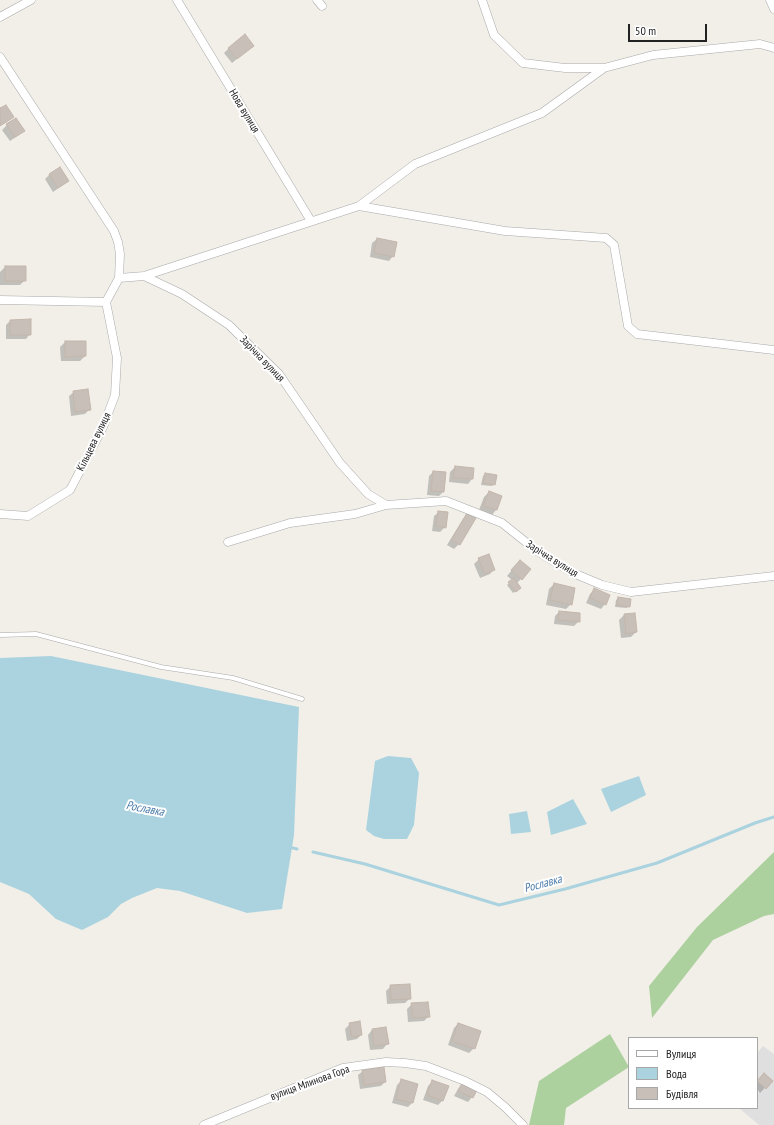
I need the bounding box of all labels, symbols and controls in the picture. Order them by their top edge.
scale bar [630,16,709,42]
text: 50 m [635,23,656,38]
street label: Нова вулиця [226,87,262,135]
street label: Зарічна вулиця [237,333,287,385]
street label: Кільцева вулиця [74,410,114,474]
street label: Зарічна вулиця [523,538,581,580]
water label: Рославка [125,798,165,820]
water label: Рославка [523,872,563,896]
legend [628,1037,758,1109]
text: Вулиця [666,1046,696,1061]
street label: вулиця Млинова Гора [269,1063,351,1103]
text: Вода [666,1066,687,1081]
text: Будівля [666,1086,698,1101]

